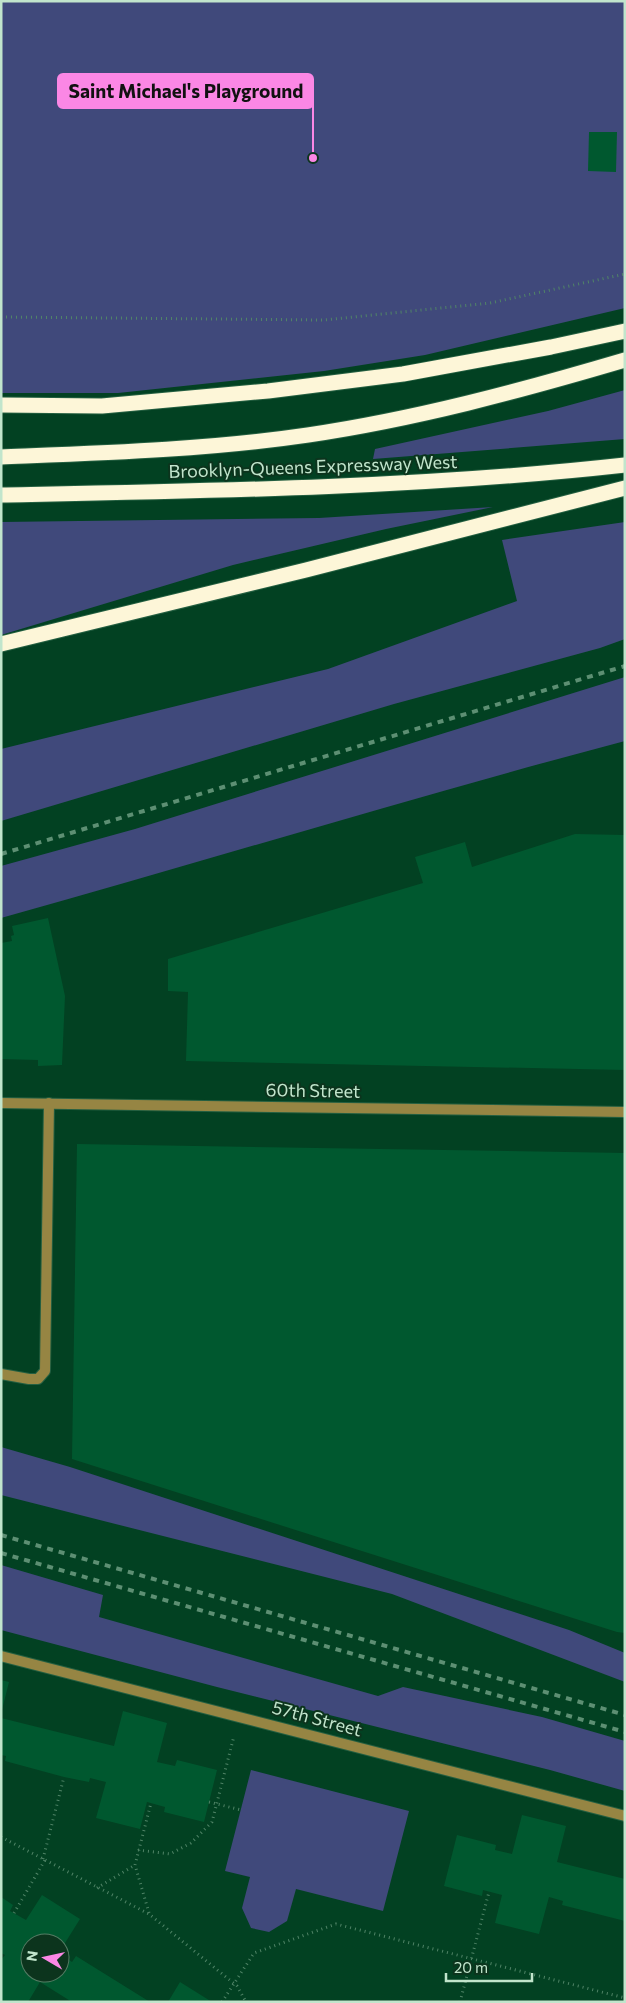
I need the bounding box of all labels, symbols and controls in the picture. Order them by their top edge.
callout: Saint Michael's Playground [58,74,313,108]
text: Saint Michael's Playground [69,79,303,102]
street label: Brooklyn-Queens Expressway West [168,450,458,482]
street label: 60th Street [265,1078,361,1102]
street label: 57th Street [270,1696,364,1741]
north arrow [20,1933,70,1983]
text: N [22,1949,41,1962]
scale bar [446,1950,532,1982]
text: 20 m [454,1958,488,1976]

